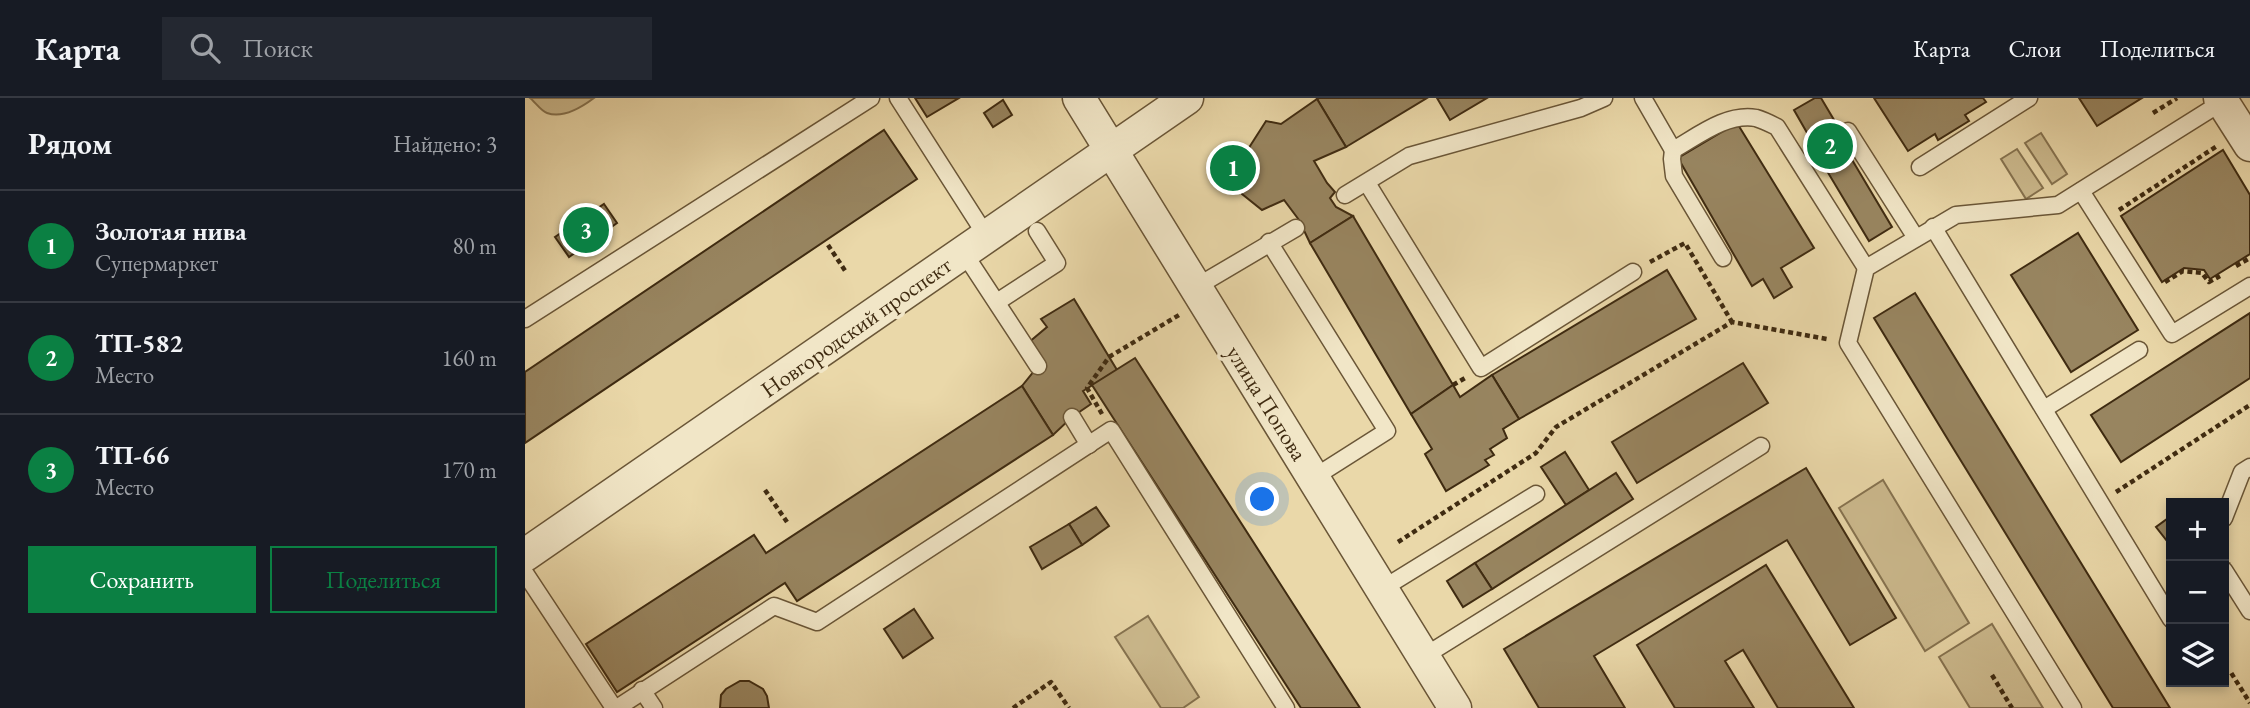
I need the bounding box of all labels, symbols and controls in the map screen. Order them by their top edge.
search box [162,17,652,80]
text: Карта [35,27,120,70]
icon: search [186,29,224,67]
text: Поиск [242,31,313,65]
text: Карта [1913,33,1970,64]
text: Слои [2008,33,2062,64]
text: Поделиться [2100,33,2215,64]
pin: 2 [1807,120,1853,172]
text: Рядом [28,124,112,163]
text: Найдено: 3 [393,129,497,159]
pin: 1 [1210,142,1256,194]
pin: 3 [563,204,609,256]
text: Золотая нива [95,214,247,248]
text: 1 [45,231,57,261]
text: 80 m [452,231,497,261]
text: Супермаркет [95,248,218,278]
street label: Новгородский проспект [755,249,958,404]
text: ТП-582 [95,326,183,360]
street label: улица Попова [1220,340,1315,467]
text: 2 [45,343,57,373]
text: 160 m [441,343,497,373]
text: Место [95,360,154,390]
text: ТП-66 [95,438,169,472]
text: 3 [45,455,57,485]
text: 170 m [441,455,497,485]
text: Место [95,472,154,502]
your location [1245,482,1279,516]
map controls [2166,498,2229,687]
button: + [2166,498,2229,561]
button: Сохранить [28,546,256,613]
button: Поделиться [270,546,497,613]
button: − [2166,561,2229,624]
button: layers [2166,624,2229,687]

